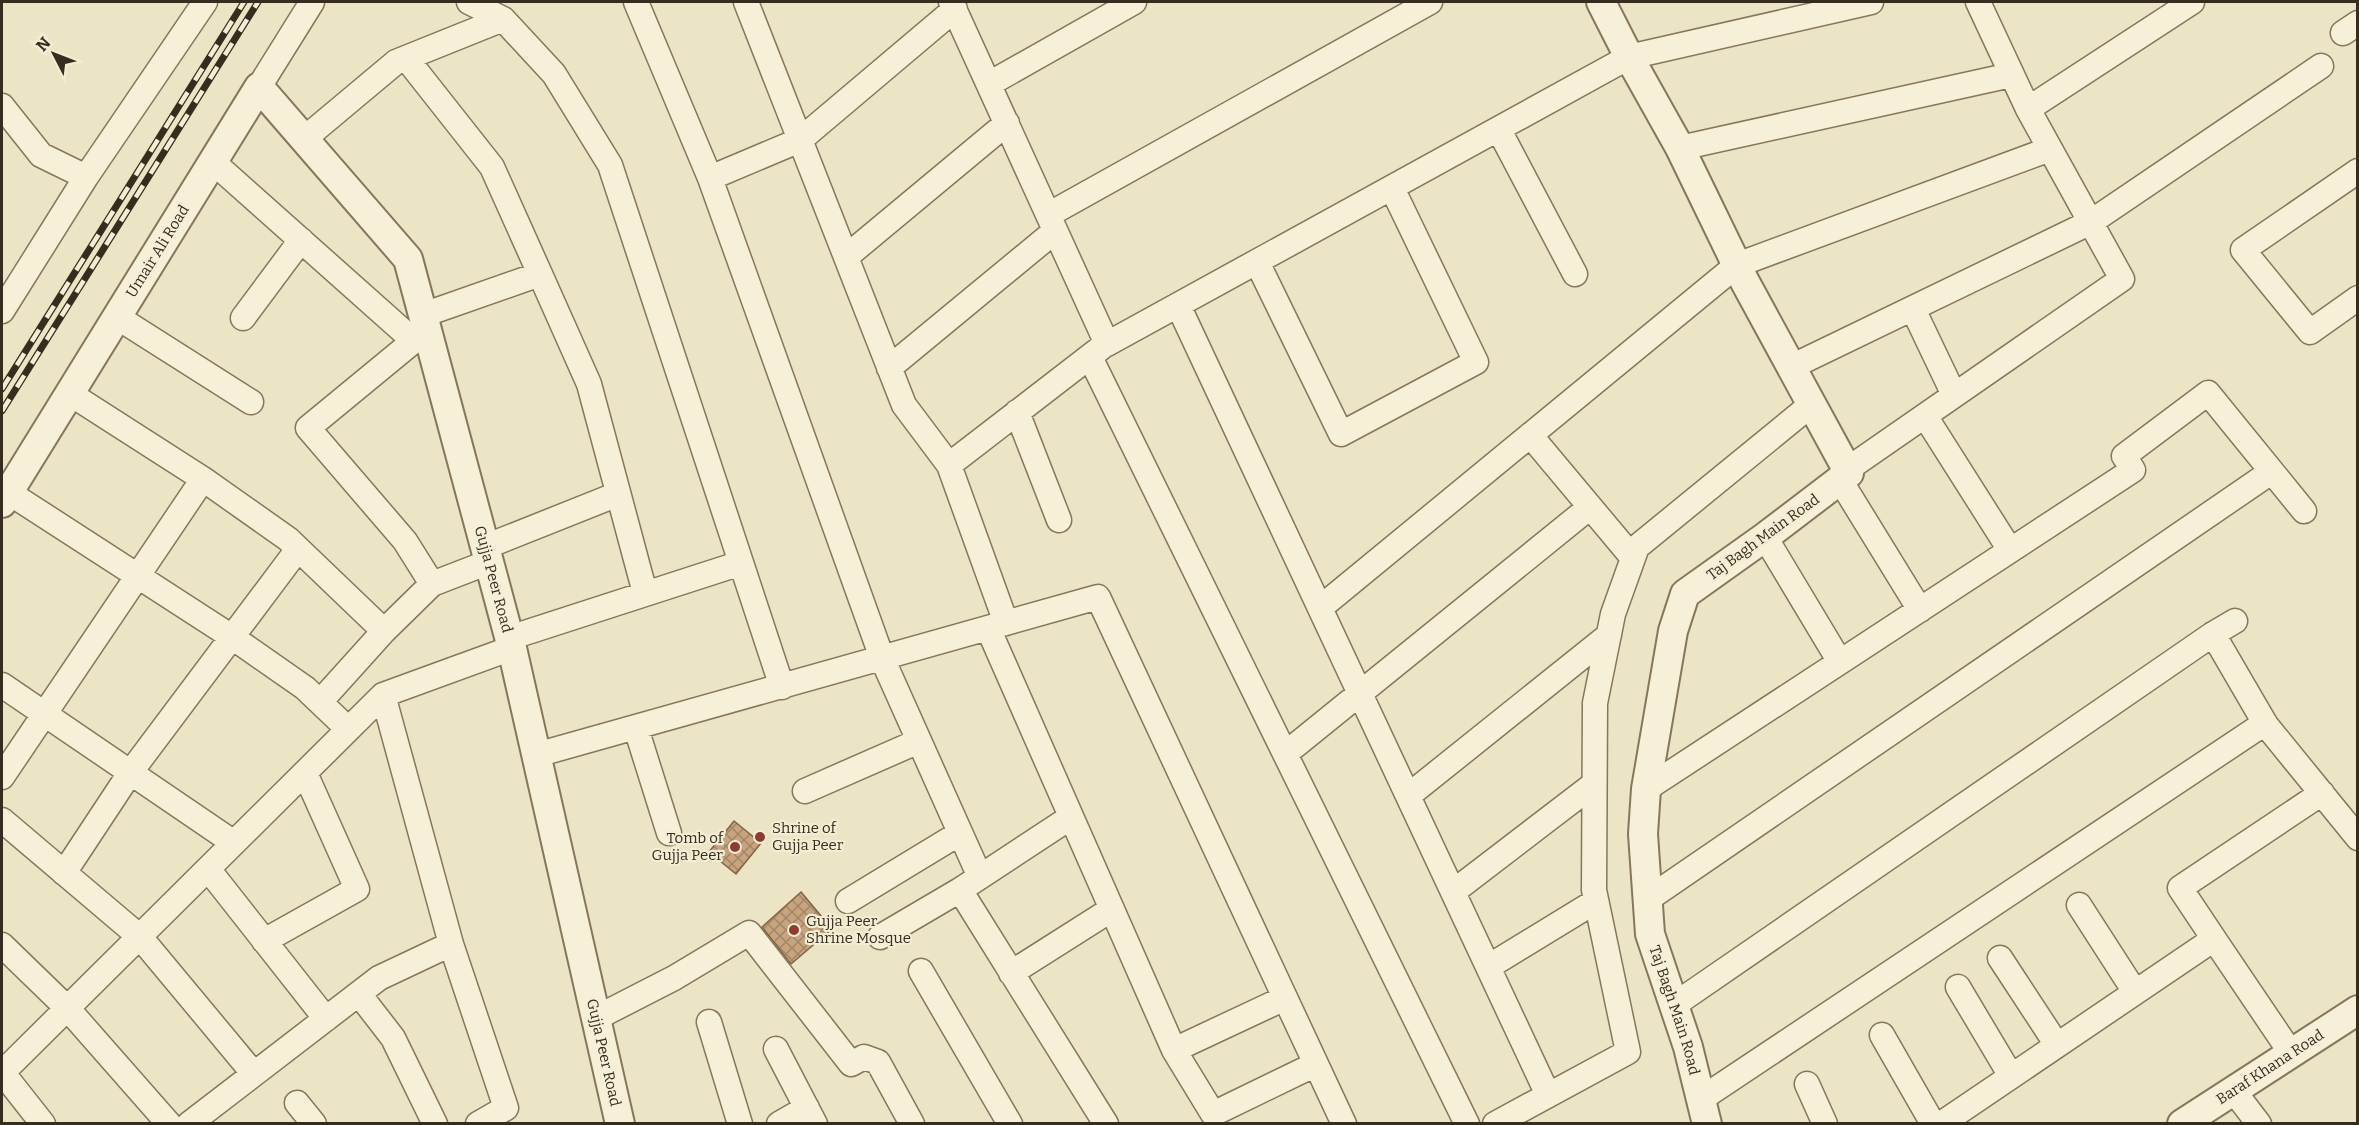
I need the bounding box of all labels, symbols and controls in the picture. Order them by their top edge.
north arrow [24,24,84,84]
text: N [32,33,54,55]
street label: Umair Ali Road [122,201,193,301]
street label: Taj Bagh Main Road [1703,490,1823,584]
street label: Gujja Peer Road [471,524,517,635]
place label: Shrine of Gujja Peer [772,819,844,854]
place label: Tomb of Gujja Peer [652,829,725,864]
marker: Shrine of Gujja Peer [753,830,767,844]
marker: Tomb of Gujja Peer [728,840,742,854]
place label: Gujja Peer Shrine Mosque [806,912,911,947]
marker: Gujja Peer Shrine Mosque [787,923,801,937]
street label: Taj Bagh Main Road [1646,943,1704,1077]
street label: Gujja Peer Road [583,997,625,1108]
street label: Baraf Khana Road [2213,1025,2327,1108]

